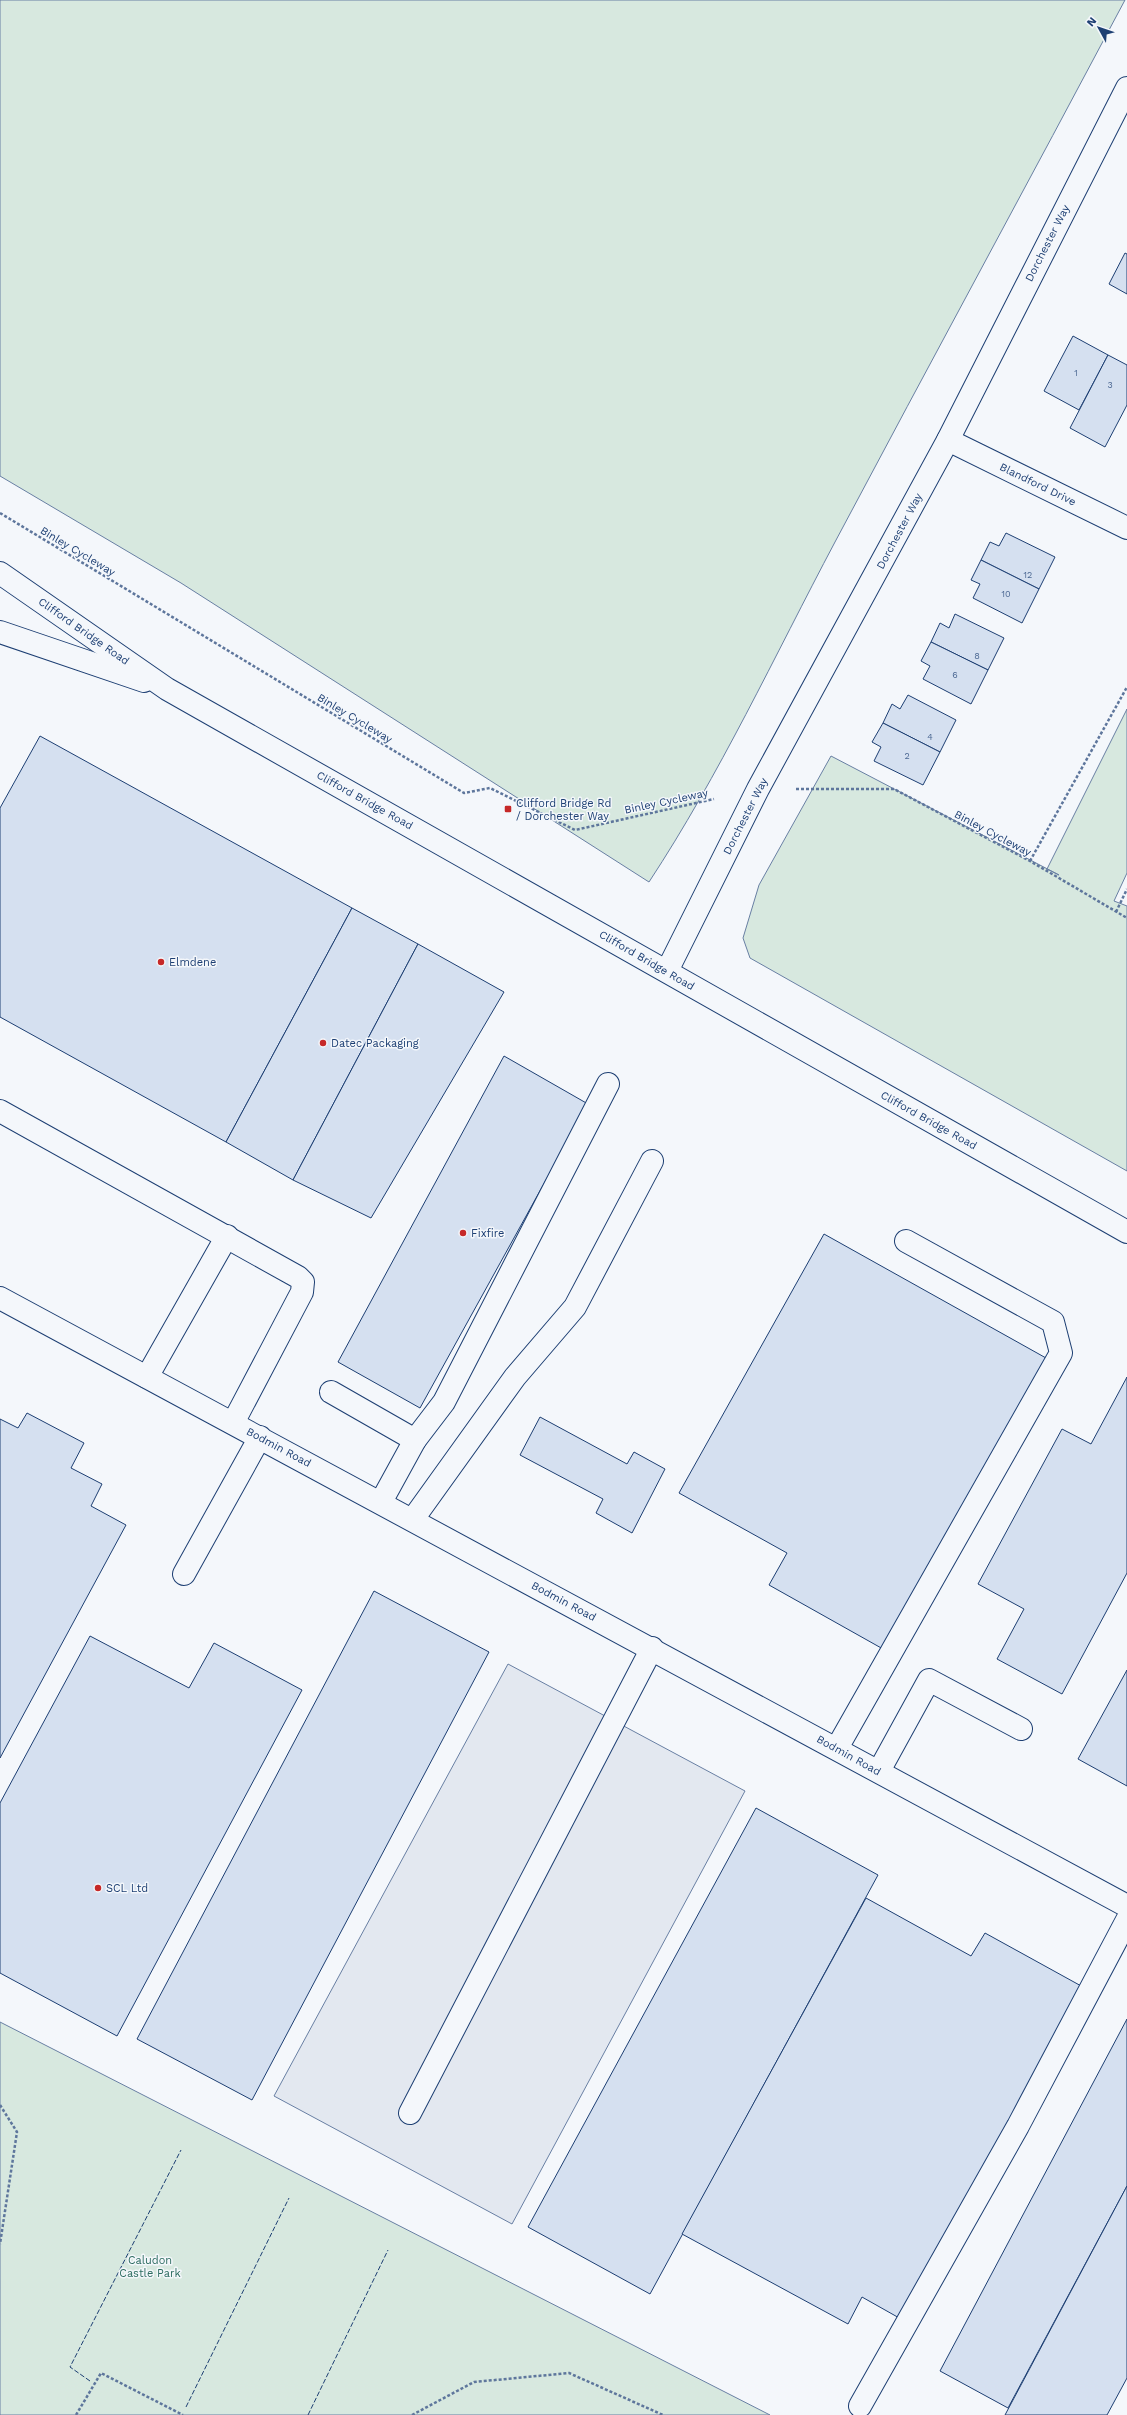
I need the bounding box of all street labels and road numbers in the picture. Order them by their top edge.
street label: Dorchester Way [1023,202,1073,284]
street label: Blandford Drive [997,460,1078,509]
street label: Dorchester Way [874,491,925,572]
street label: Binley Cycleway [38,524,118,579]
street label: Clifford Bridge Road [36,595,132,668]
street label: Binley Cycleway [315,691,395,746]
street label: Clifford Bridge Road [314,769,415,832]
street label: Dorchester Way [721,775,771,857]
street label: Binley Cycleway [623,786,709,817]
street label: Binley Cycleway [952,808,1034,859]
street label: Clifford Bridge Road [597,928,697,993]
street label: Clifford Bridge Road [878,1089,979,1152]
street label: Bodmin Road [244,1425,313,1470]
street label: Bodmin Road [529,1579,598,1624]
street label: Bodmin Road [814,1732,883,1778]

